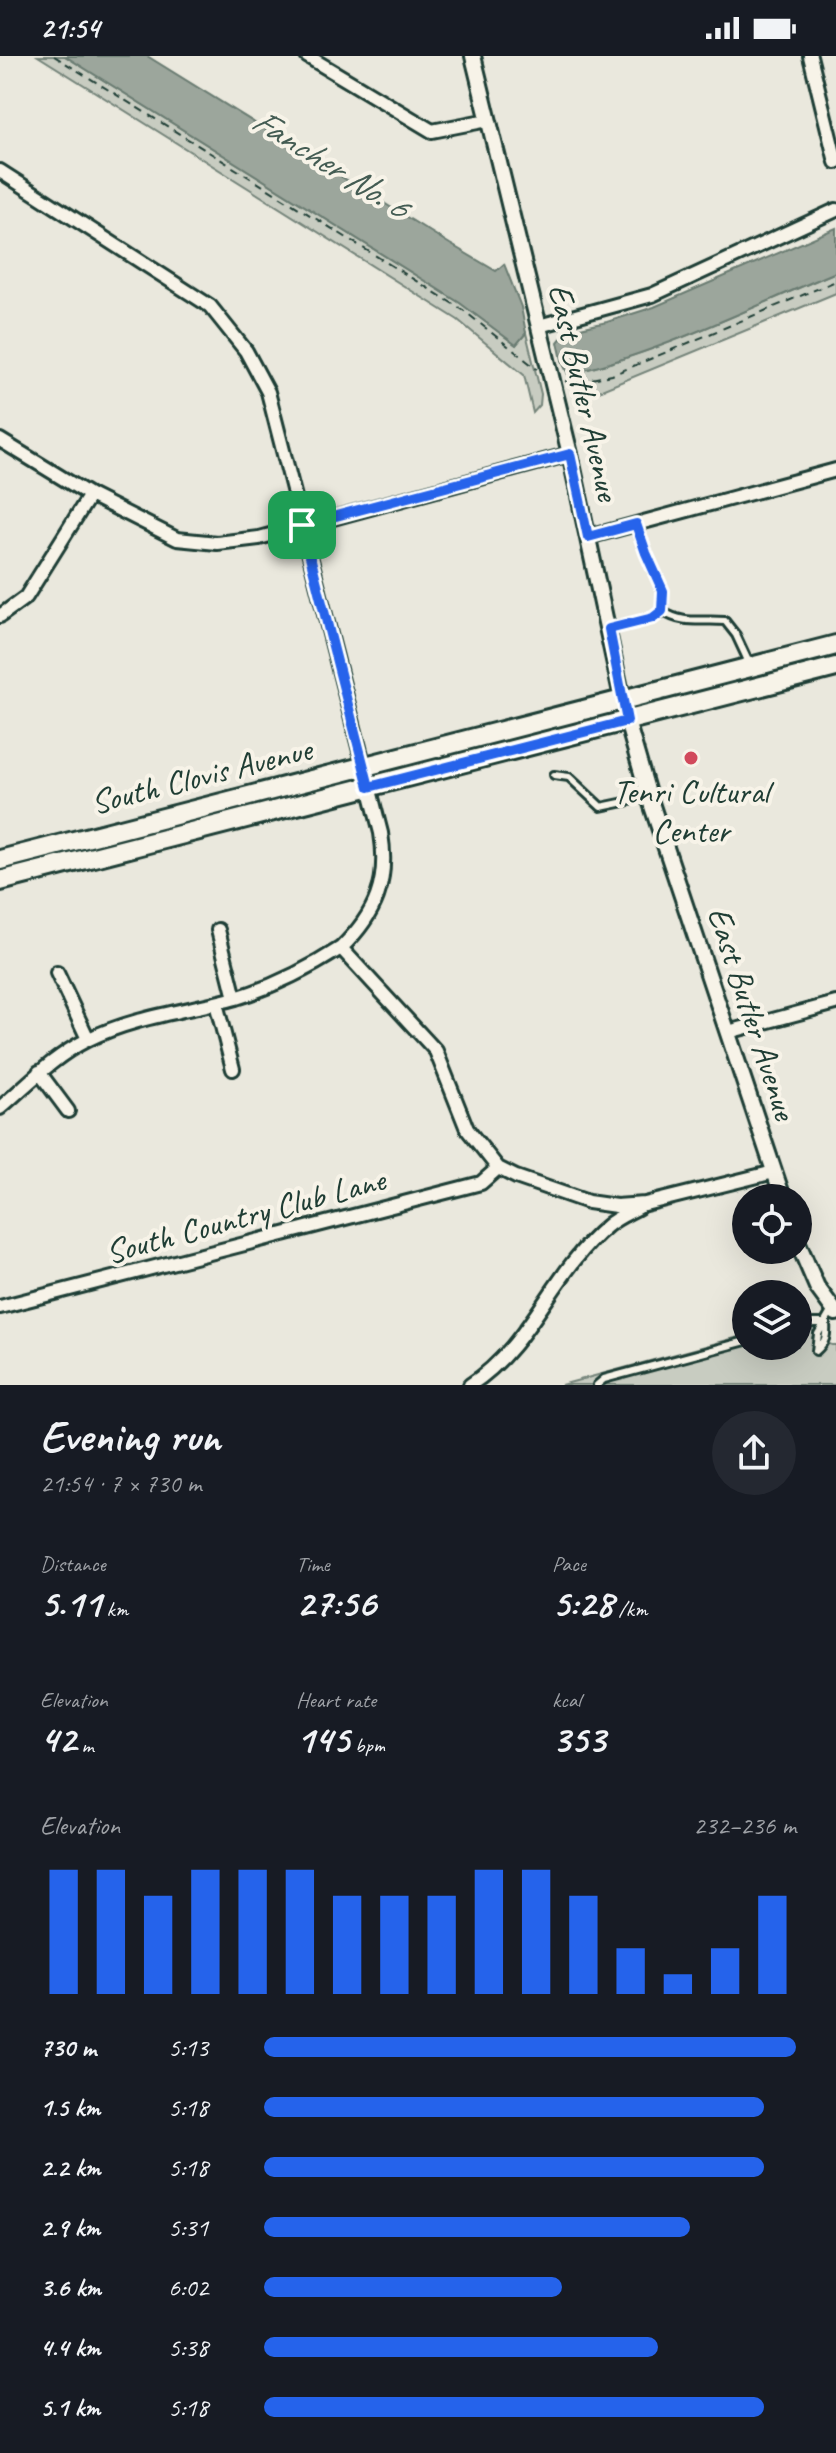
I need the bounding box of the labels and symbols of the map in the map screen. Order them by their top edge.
water label: Fancher No. 6 [244,97,422,232]
street label: East Butler Avenue [539,280,631,507]
pin [268,491,336,559]
street label: South Clovis Avenue [86,727,319,824]
marker: Tenri Cultural Center [682,749,700,767]
place label: Tenri Cultural Center [613,770,775,852]
street label: East Butler Avenue [698,901,808,1127]
street label: South Country Club Lane [101,1157,391,1273]

